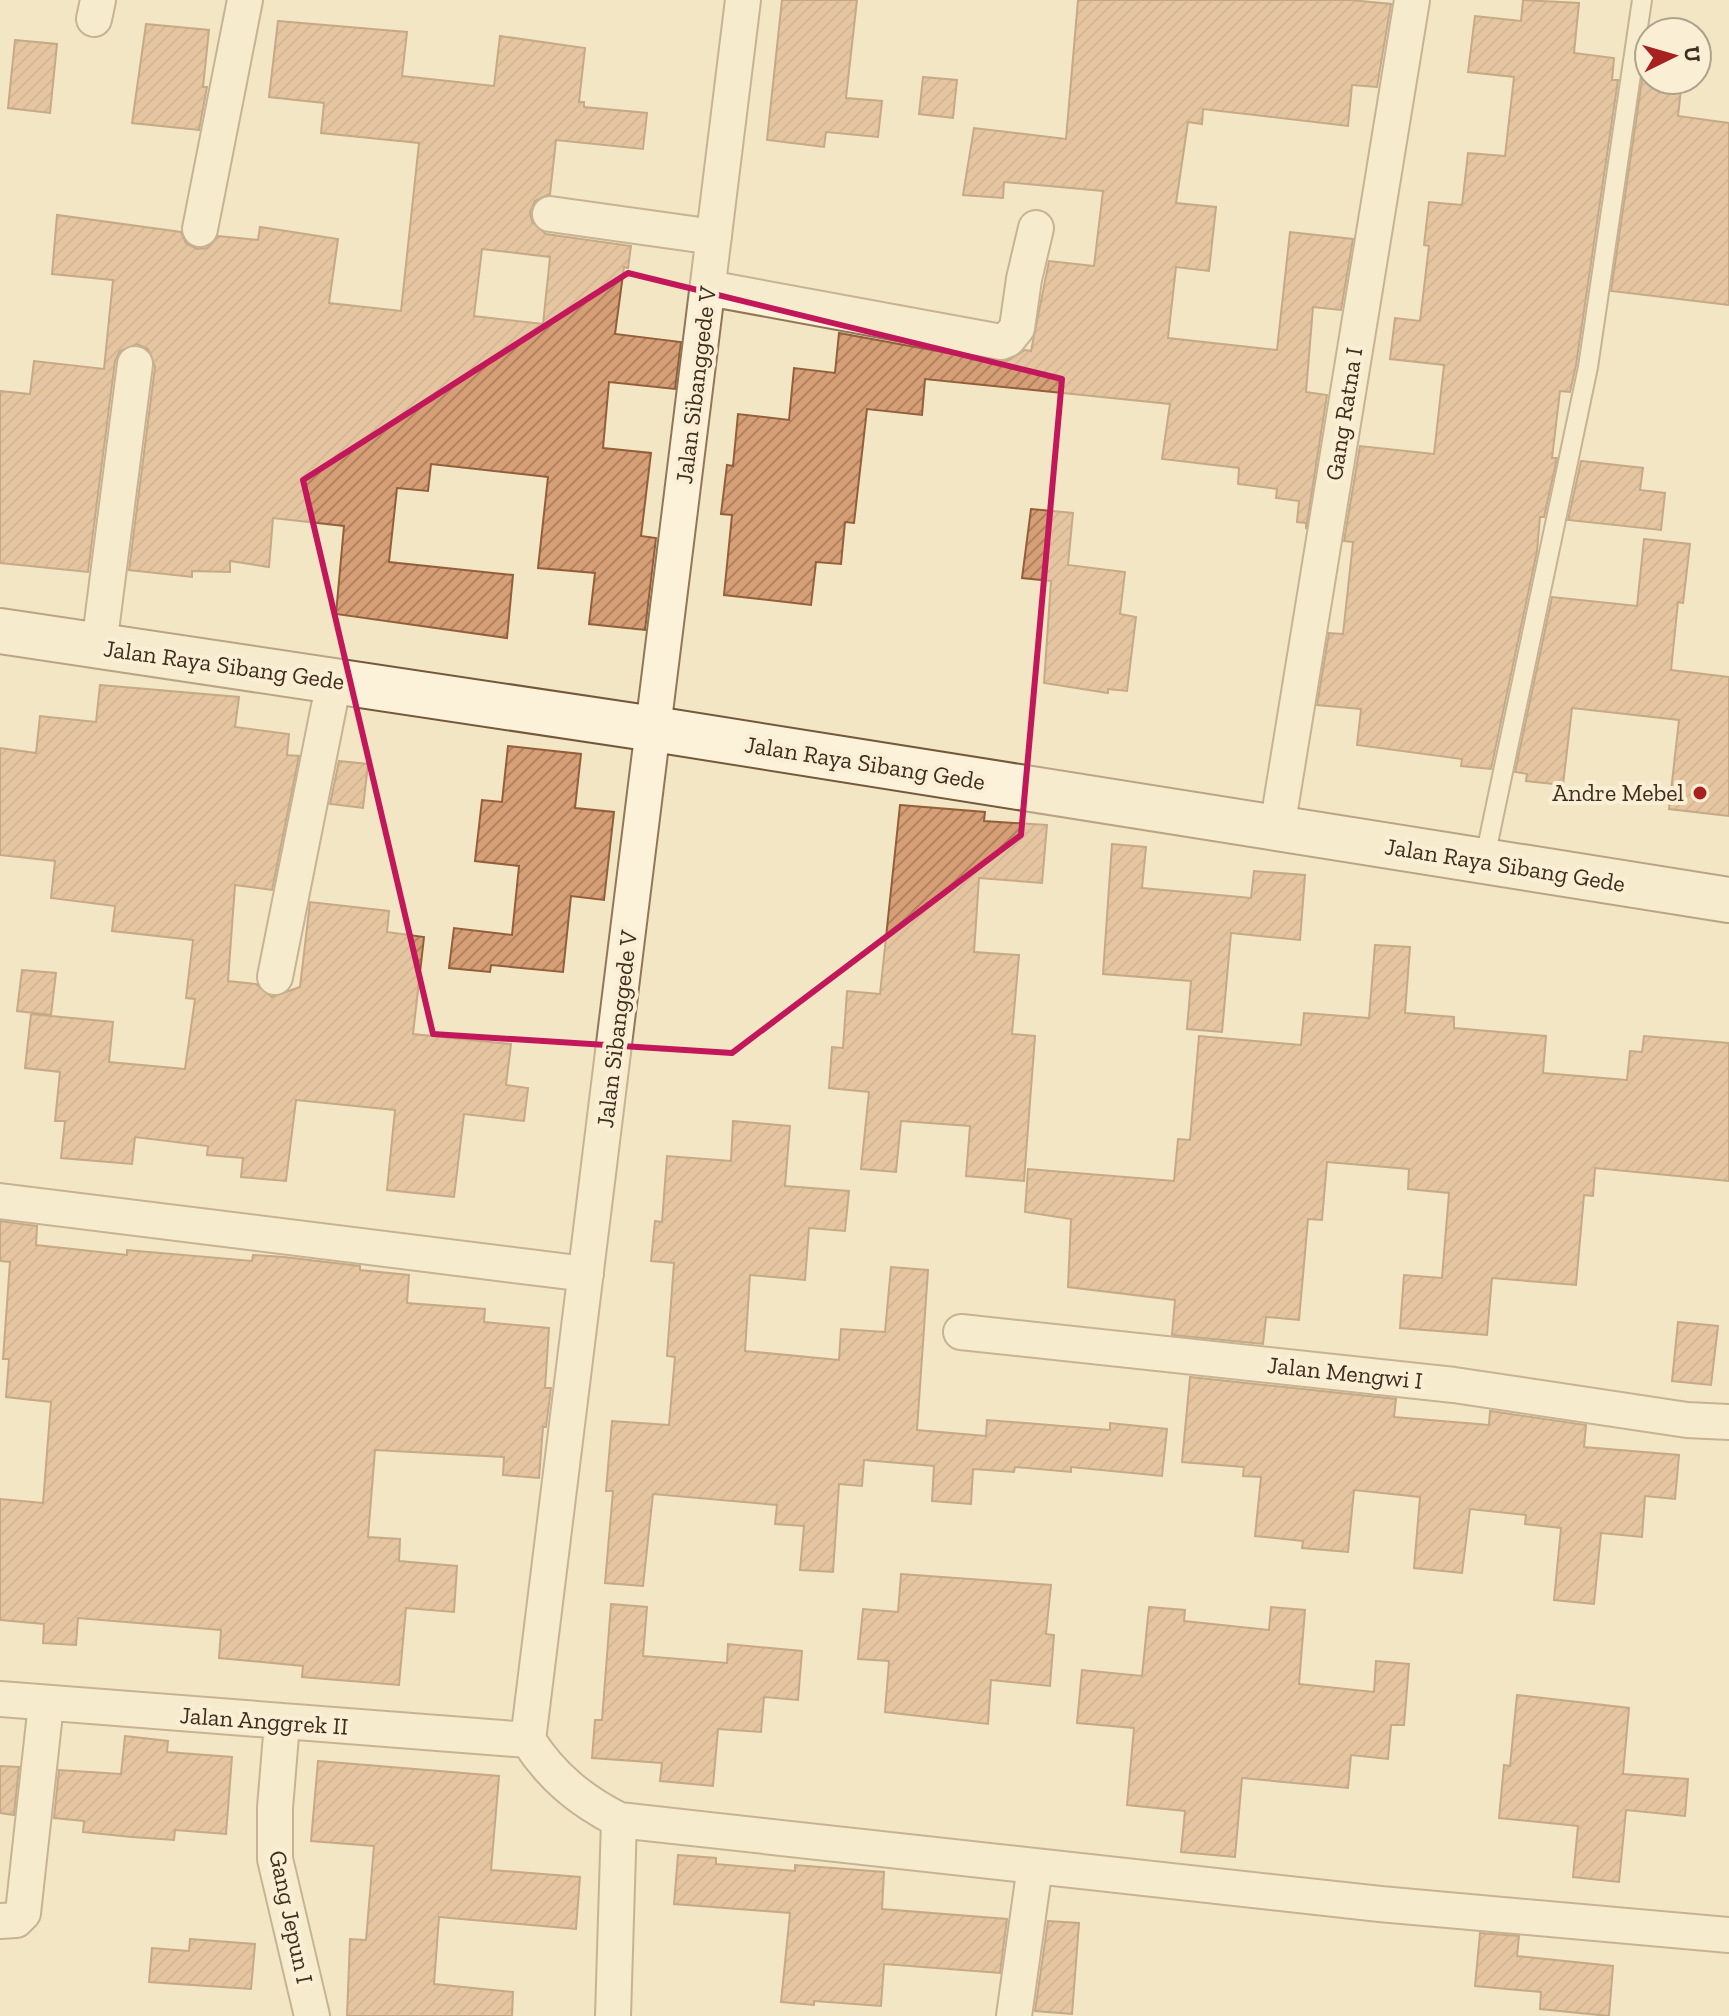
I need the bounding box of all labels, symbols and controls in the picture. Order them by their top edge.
north arrow [1633,16,1713,96]
text: U [1678,45,1707,64]
street label: Jalan Sibanggede V [669,284,722,485]
street label: Gang Ratna I [1319,345,1368,483]
street label: Jalan Raya Sibang Gede [102,633,346,696]
street label: Jalan Raya Sibang Gede [743,729,987,796]
place label: Andre Mebel [1552,778,1684,807]
marker: Andre Mebel [1691,784,1709,802]
street label: Jalan Raya Sibang Gede [1383,831,1627,898]
street label: Jalan Sibanggede V [590,928,643,1129]
street label: Jalan Mengwi I [1266,1350,1424,1395]
street label: Jalan Anggrek II [179,1700,349,1741]
street label: Gang Jepun I [263,1848,320,1986]

